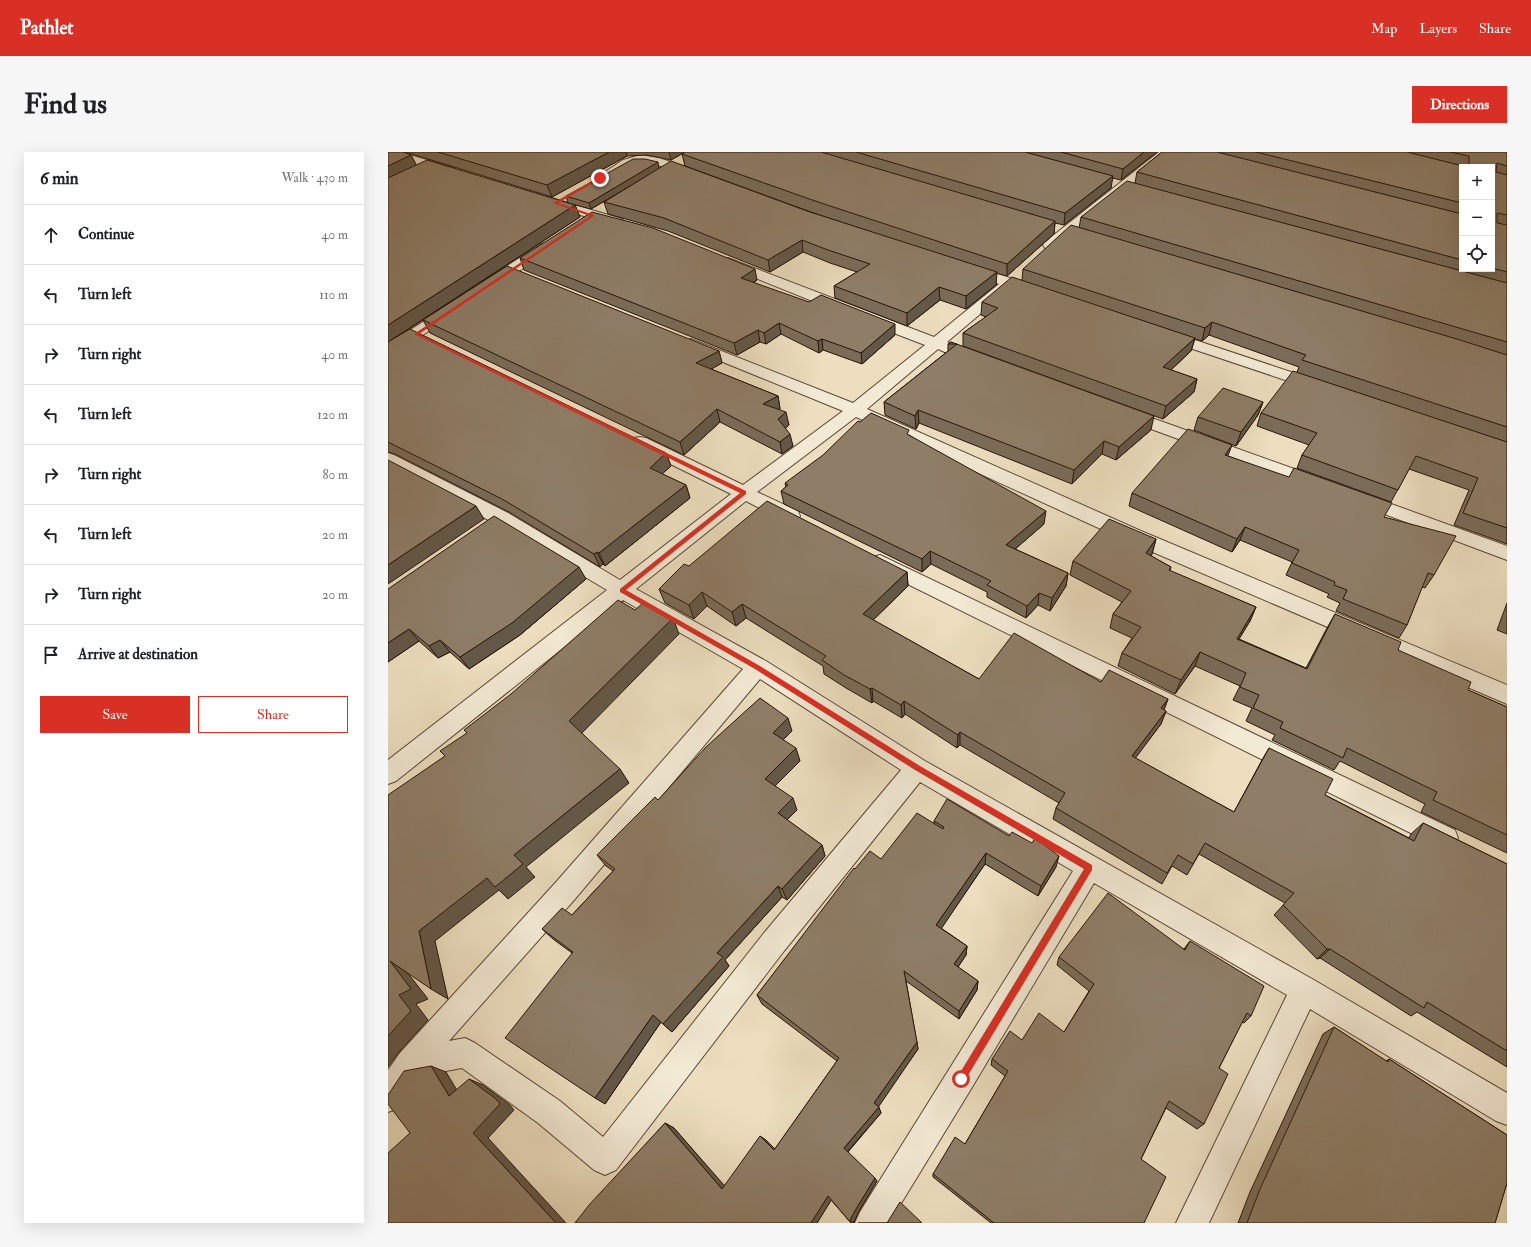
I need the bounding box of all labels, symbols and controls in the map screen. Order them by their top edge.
text: Pathlet [20,16,74,40]
text: Map [1371,20,1397,37]
text: Layers [1419,20,1457,37]
text: Share [1479,20,1511,37]
button: Directions [1412,86,1507,123]
text: Find us [24,87,107,122]
map controls [1459,164,1495,272]
button: + [1459,164,1495,200]
text: 6 min [40,168,79,189]
route end [591,169,609,187]
text: Walk · 430 m [282,170,348,186]
button: − [1459,200,1495,236]
icon: ahead [40,224,62,246]
text: Continue [78,225,134,244]
text: 40 m [322,227,348,243]
button: locate [1459,236,1495,272]
icon: left [40,284,62,306]
text: Turn left [78,285,132,304]
text: 110 m [319,287,348,303]
icon: right [40,344,62,366]
text: Turn right [78,345,141,364]
text: 40 m [322,347,348,363]
icon: left [40,404,62,426]
text: Turn left [78,405,132,424]
text: 120 m [317,407,348,423]
icon: right [40,464,62,486]
text: Turn right [78,465,141,484]
text: 80 m [322,467,348,483]
icon: left [40,524,62,546]
text: Turn left [78,525,132,544]
text: 20 m [322,527,348,543]
icon: right [40,584,62,606]
text: Turn right [78,585,141,604]
text: 20 m [322,587,348,603]
icon: arrive [40,644,62,666]
text: Arrive at destination [78,645,198,664]
button: Save [40,696,190,733]
button: Share [198,696,348,733]
route start [952,1070,970,1088]

